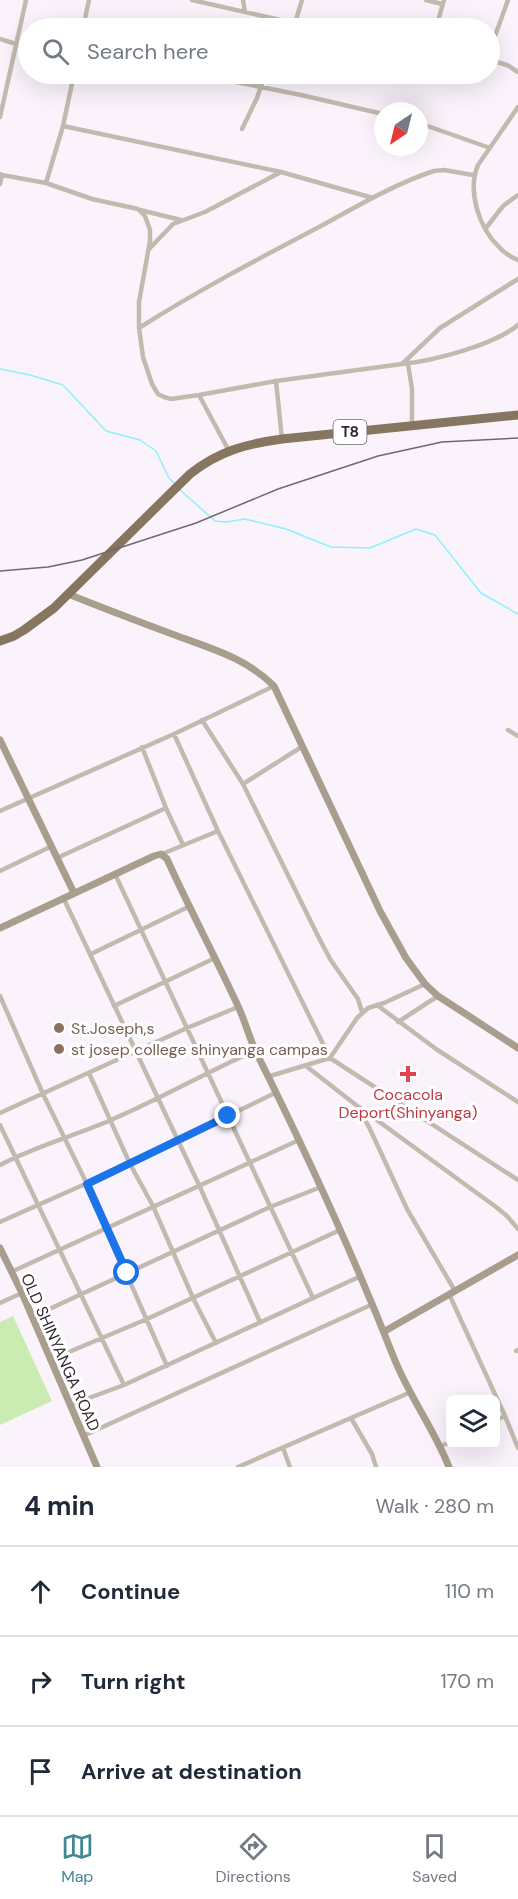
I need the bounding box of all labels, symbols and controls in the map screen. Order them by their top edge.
search box [18,18,500,84]
icon: search [39,35,72,68]
text: Search here [87,37,208,66]
north arrow [374,102,428,156]
road number: T8 [334,420,366,444]
place label: St.Joseph,s [71,1018,155,1039]
marker: St.Joseph,s [52,1021,66,1035]
place label: st josep college shinyanga campas [71,1039,328,1060]
marker: st josep college shinyanga campas [52,1042,66,1056]
marker: Cocacola Deport(Shinyanga) [399,1065,417,1083]
place label: Cocacola Deport(Shinyanga) [339,1084,477,1123]
route end [214,1102,240,1128]
route start [113,1259,139,1285]
street label: OLD SHINYANGA ROAD [16,1270,105,1434]
map controls [446,1395,500,1449]
button: layers [446,1395,500,1449]
text: 4 min [24,1489,95,1523]
text: Walk · 280 m [375,1493,494,1519]
icon: ahead [24,1575,57,1608]
text: Continue [81,1577,180,1606]
text: 110 m [445,1578,494,1604]
icon: right [24,1665,57,1698]
text: Turn right [81,1667,186,1696]
text: 170 m [441,1668,494,1694]
icon: arrive [24,1755,57,1788]
text: Arrive at destination [81,1757,302,1786]
tab: Map [61,1830,94,1887]
tab: Directions [215,1830,291,1887]
tab: Saved [412,1830,457,1887]

